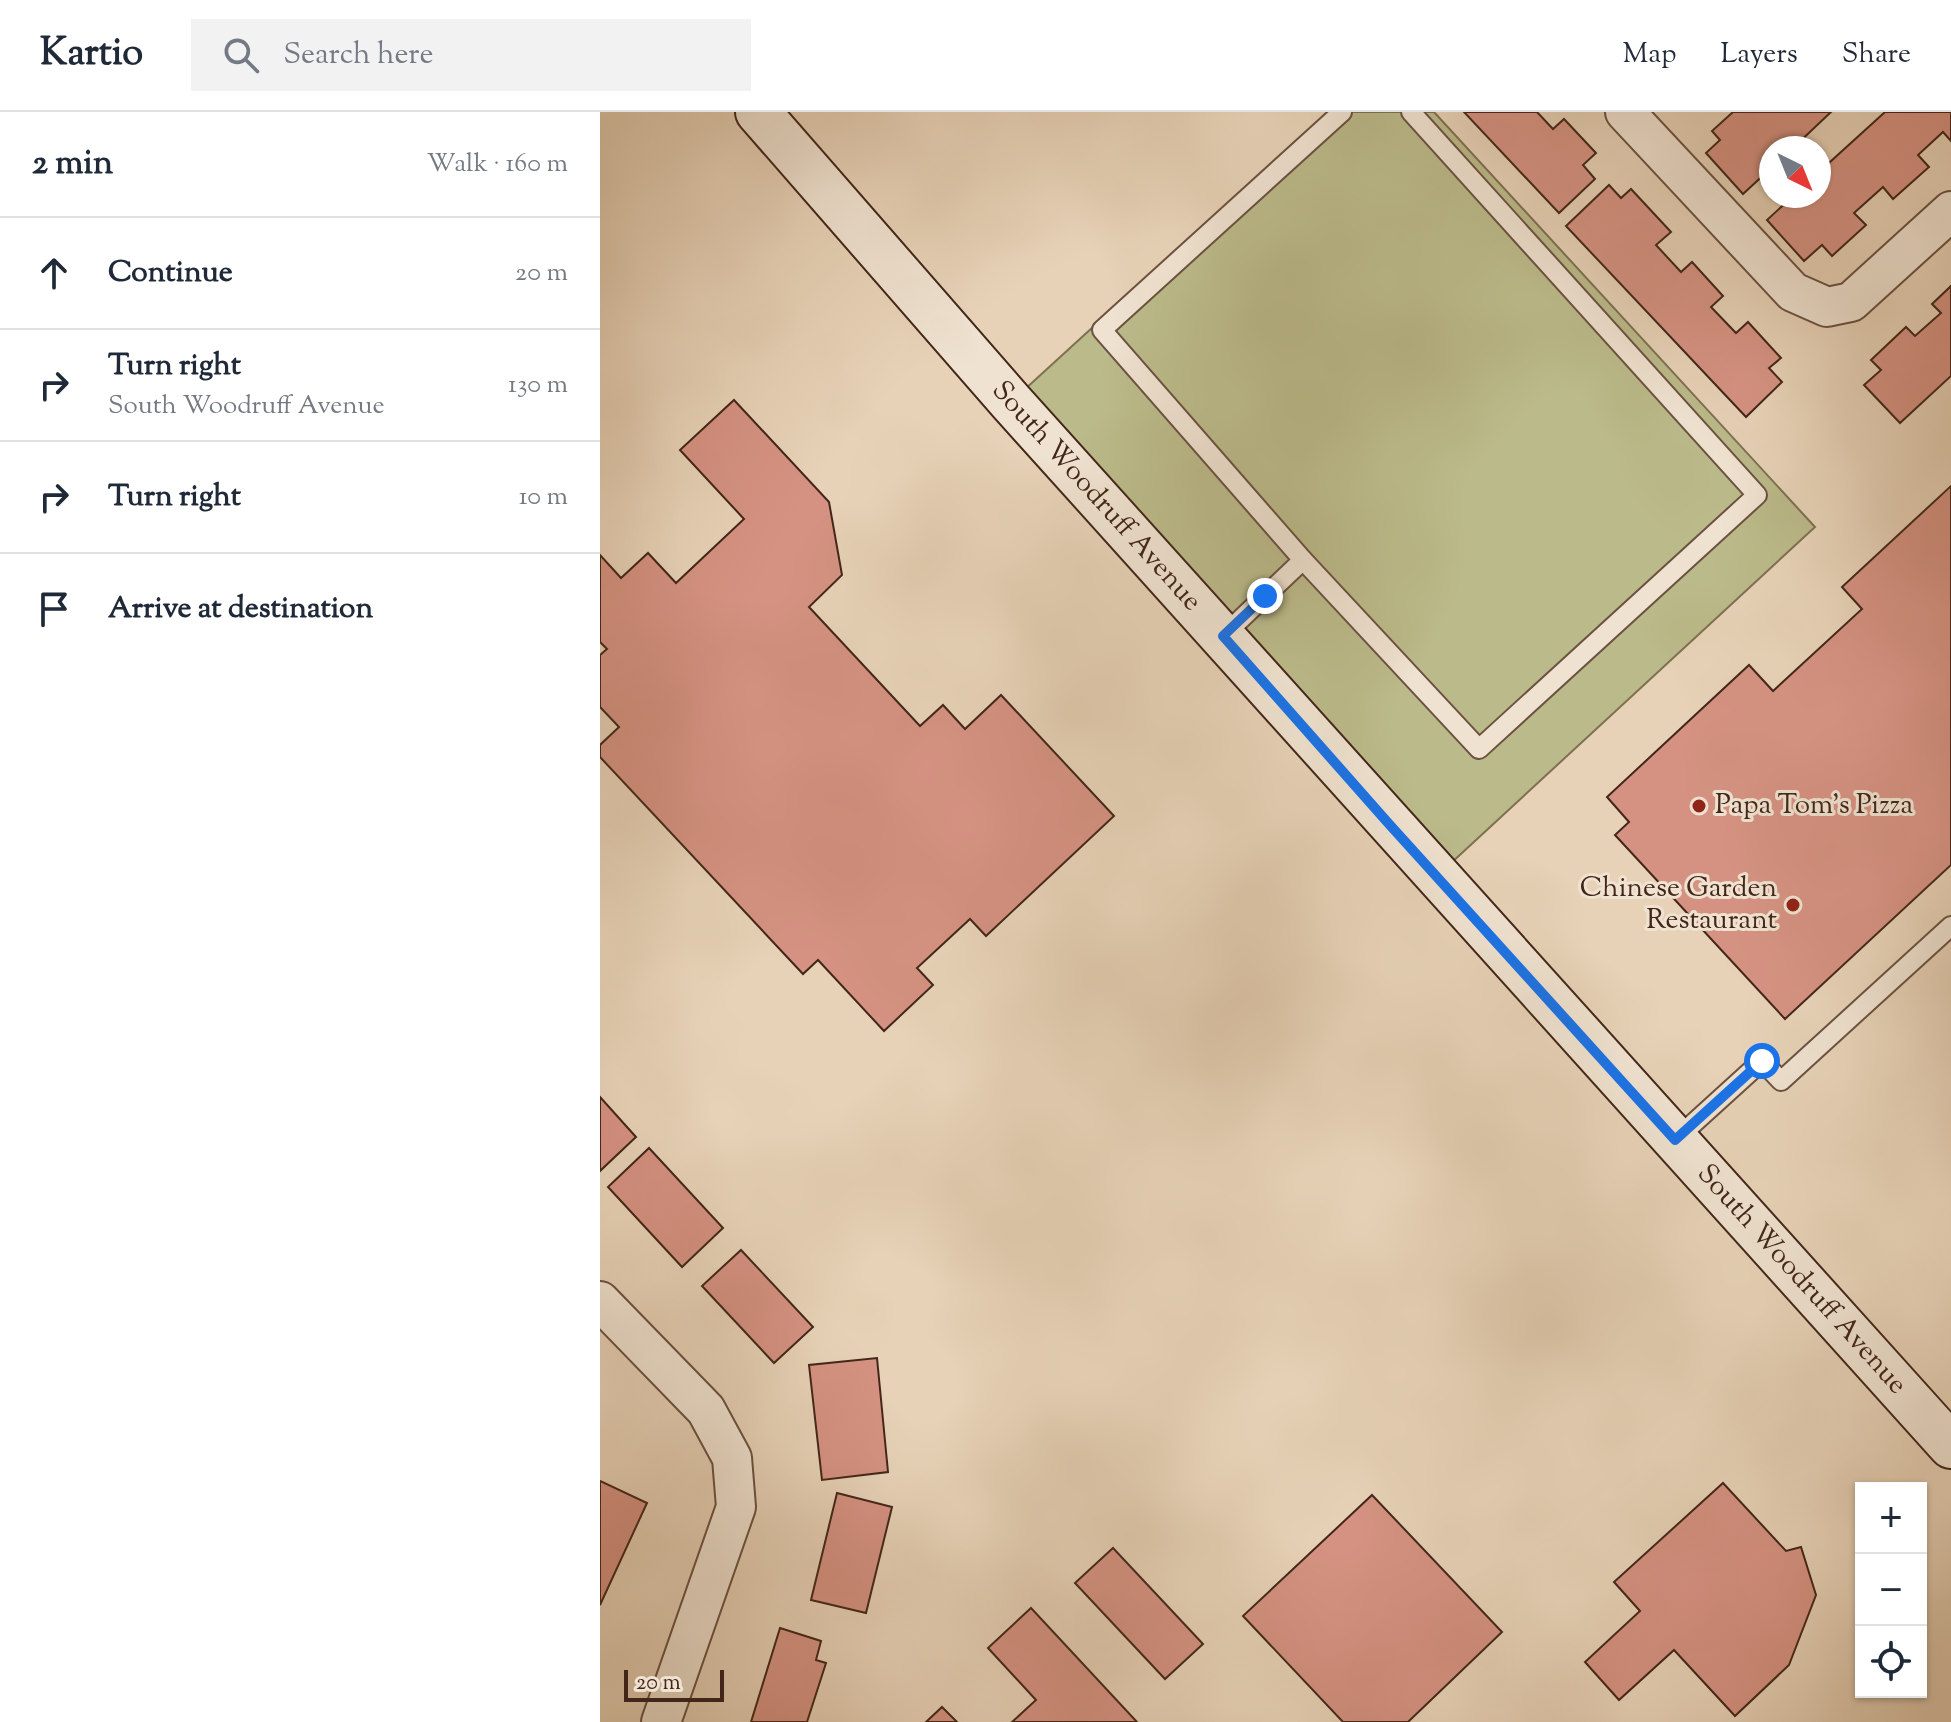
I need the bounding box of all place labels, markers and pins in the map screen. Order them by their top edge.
place label: Papa Tom's Pizza [1715,786,1913,826]
marker: Papa Tom's Pizza [1690,797,1708,815]
place label: Chinese Garden Restaurant [1580,869,1777,941]
marker: Chinese Garden Restaurant [1784,896,1802,914]

